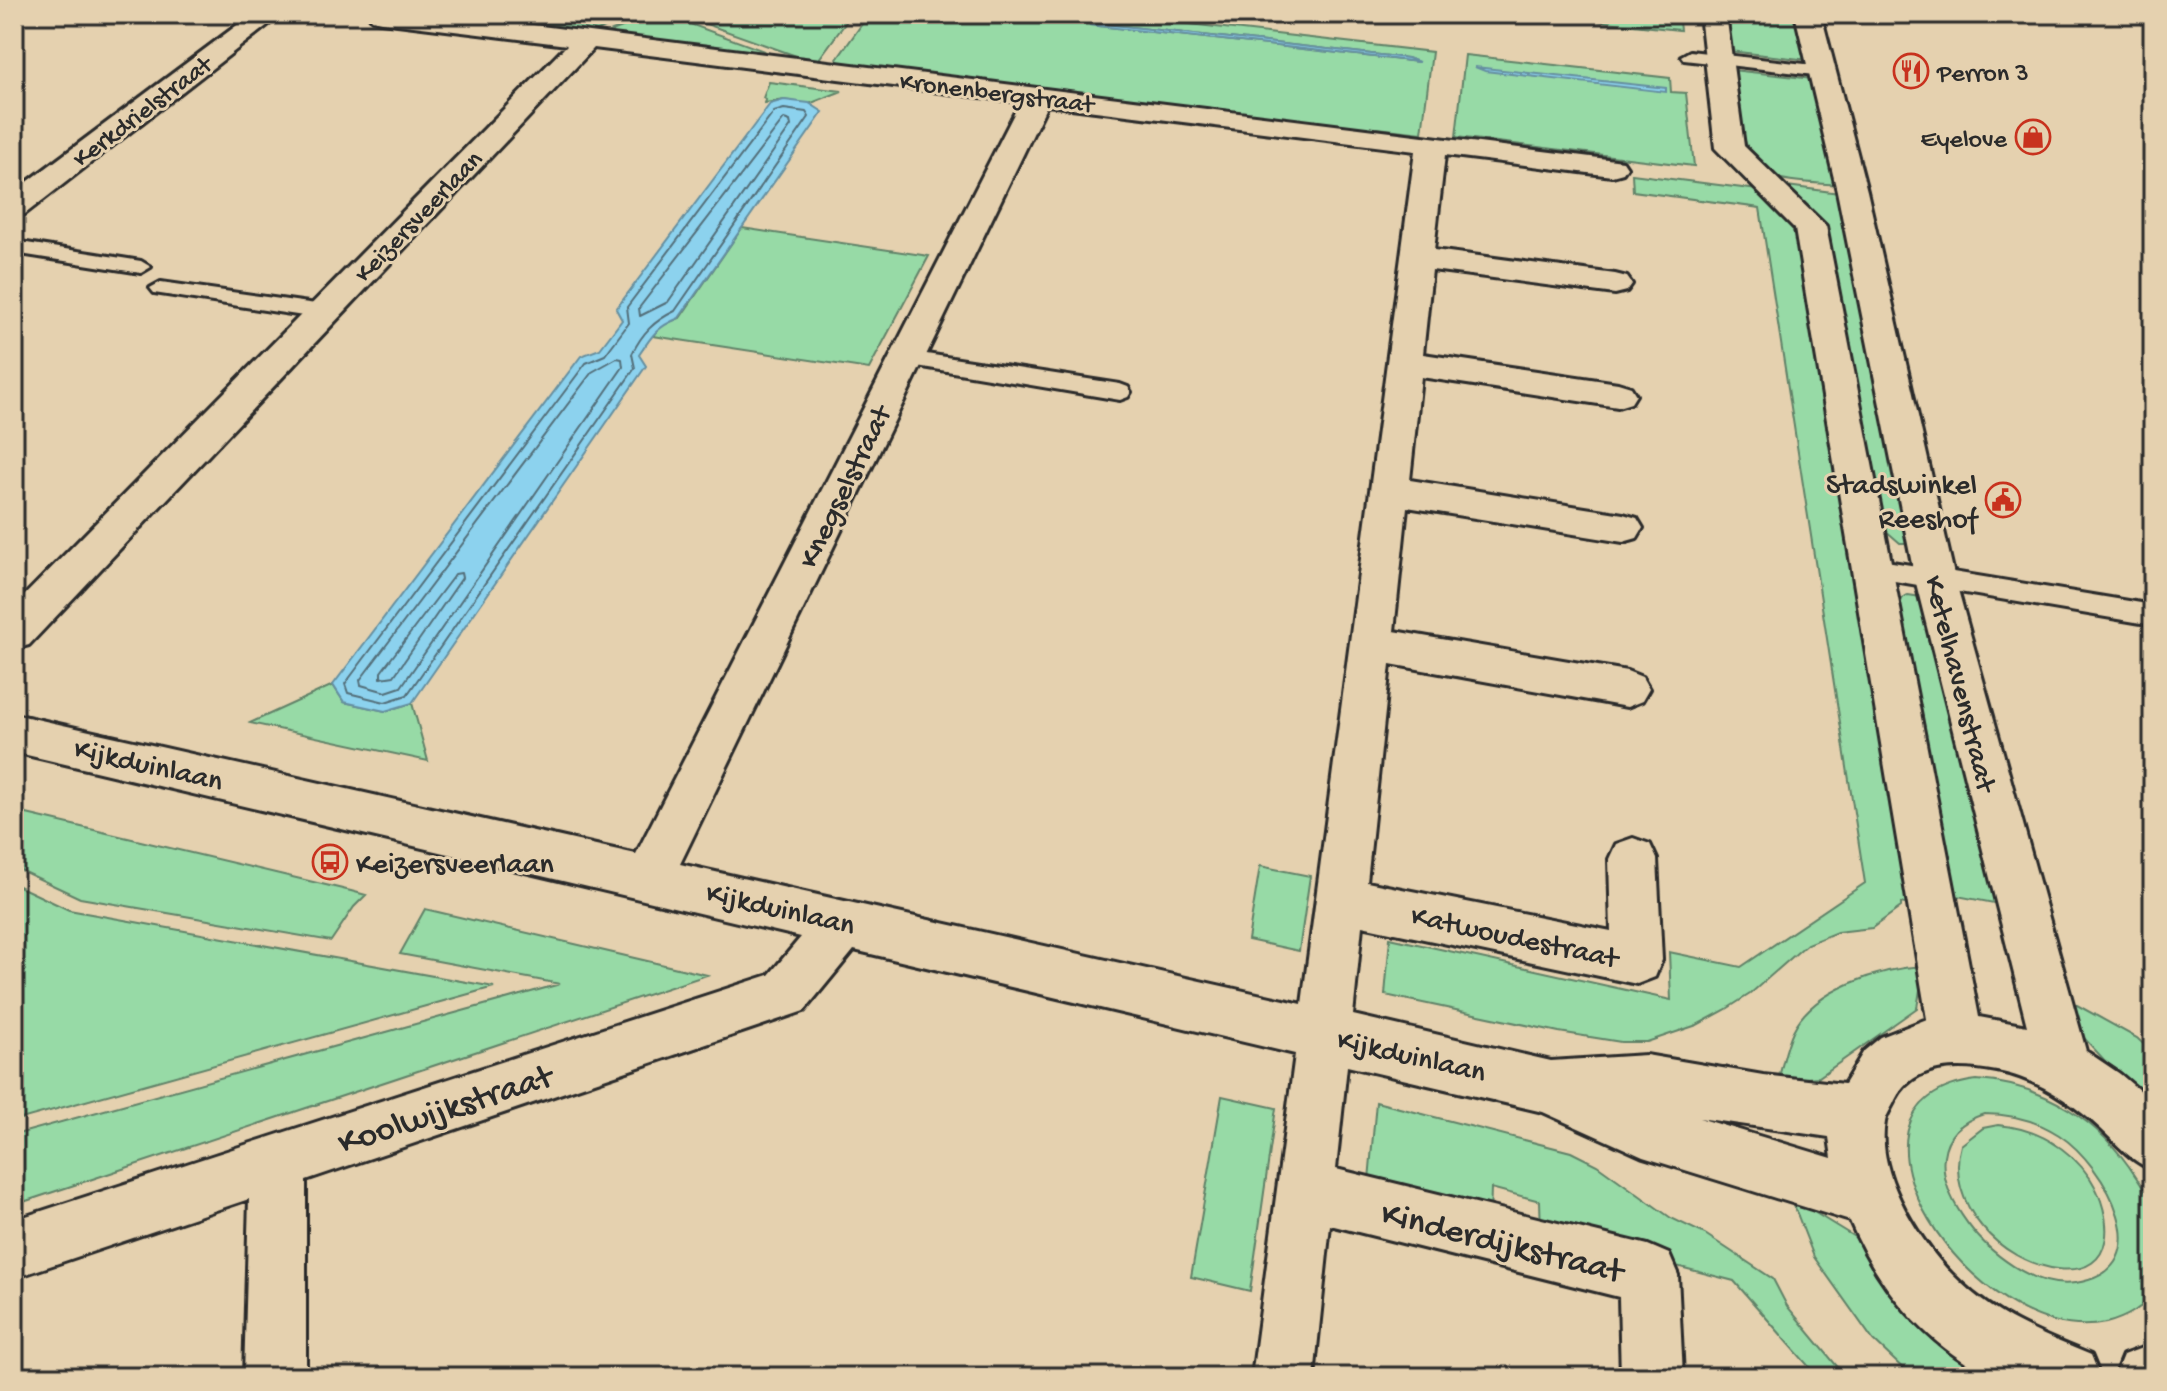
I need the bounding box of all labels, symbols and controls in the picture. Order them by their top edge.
street label: Kerkdrielstraat [68,50,221,176]
restaurant icon: Perron 3 [1892,52,1930,90]
place label: Perron 3 [1936,60,2029,91]
street label: Kronenbergstraat [898,68,1098,123]
shop icon: Eyelove [2014,118,2052,156]
place label: Eyelove [1920,126,2008,157]
street label: Keizersveerlaan [350,145,491,291]
street label: Knegselstraat [793,399,903,575]
place label: Stadswinkel Reeshof [1826,470,1980,539]
public building icon: Stadswinkel Reeshof [1984,481,2022,519]
street label: Ketelhavenstraat [1914,572,2002,798]
street label: Kijkduinlaan [70,733,226,802]
bus stop icon: Keizersveerlaan [311,843,349,881]
place label: Keizersveerlaan [356,849,554,884]
street label: Kijkduinlaan [702,877,858,946]
street label: Katwoudestraat [1407,900,1624,979]
street label: Kijkduinlaan [1333,1024,1489,1093]
street label: Koolwijkstraat [333,1056,562,1167]
street label: Kinderdijkstraat [1376,1194,1630,1297]

